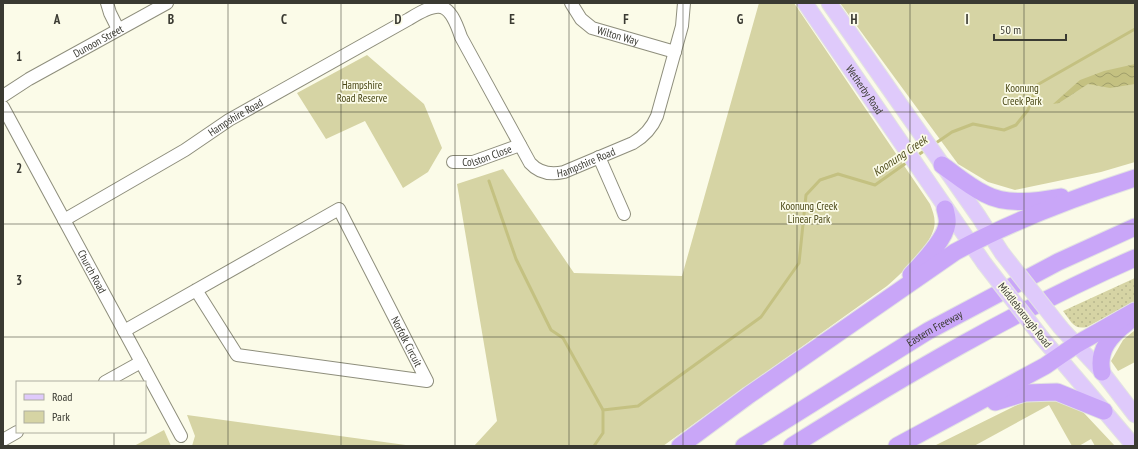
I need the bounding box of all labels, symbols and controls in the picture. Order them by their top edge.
text: A [53,11,61,28]
text: B [168,11,174,28]
text: C [281,11,287,28]
text: D [395,11,402,28]
text: E [509,11,515,28]
text: F [623,11,629,28]
text: G [737,11,744,28]
text: H [851,11,858,28]
text: I [965,11,969,28]
scale bar [994,16,1066,42]
street label: Dunoon Street [71,22,126,60]
text: 50 m [1000,22,1021,37]
street label: Wilton Way [595,23,641,48]
text: 1 [16,48,22,65]
street label: Wetherby Road [843,62,886,117]
park label: Hampshire Road Reserve [337,78,388,105]
park label: Koonung Creek Park [1002,81,1043,108]
street label: Hampshire Road [205,95,266,139]
water label: Koonung Creek [870,131,931,179]
street label: Colston Close [462,141,514,169]
street label: Hampshire Road [556,144,617,180]
text: 2 [16,160,22,177]
park label: Koonung Creek Linear Park [780,199,838,226]
street label: Church Road [75,247,110,296]
text: 3 [16,272,22,289]
street label: Middleborough Road [995,280,1055,351]
street label: Eastern Freeway [904,307,966,350]
street label: Norfolk Circuit [388,314,425,369]
legend [16,381,146,433]
text: Road [52,389,72,404]
text: Park [52,409,70,424]

